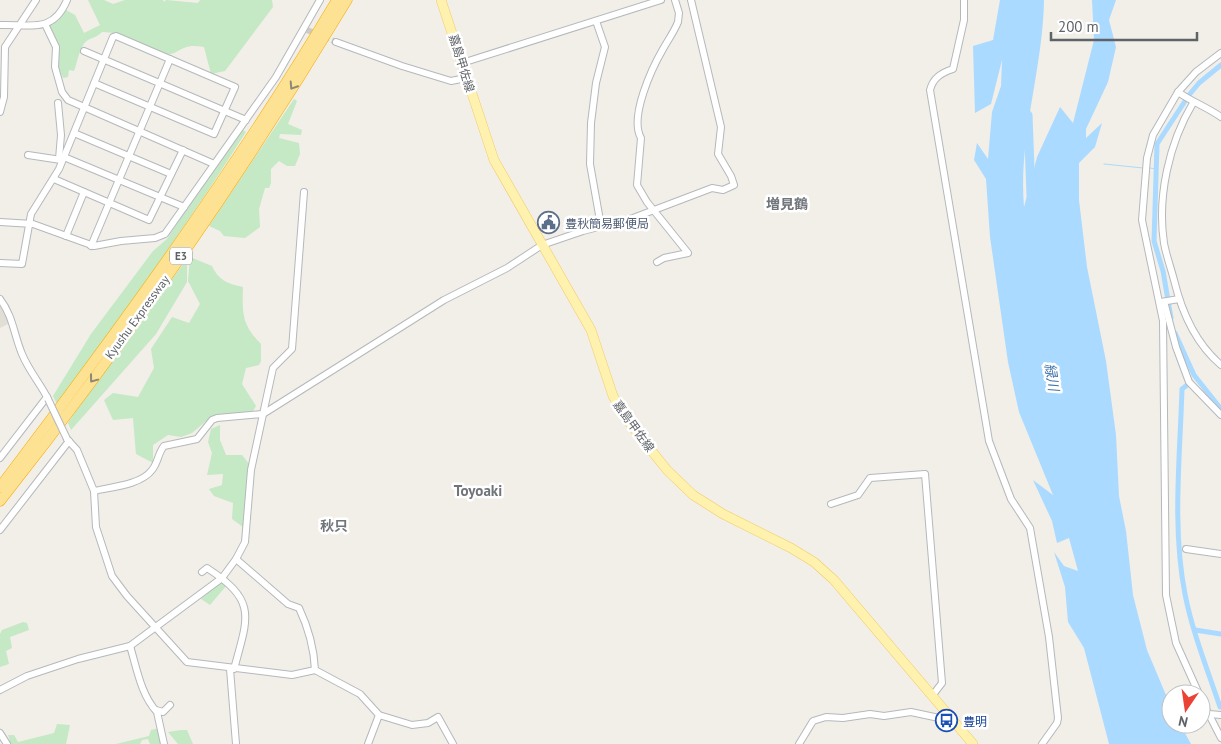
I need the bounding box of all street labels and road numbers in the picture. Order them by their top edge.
street label: 嘉島甲佐線 [446,32,478,94]
road number: E3 [170,248,192,264]
street label: Kyushu Expressway [102,272,173,362]
street label: 嘉島甲佐線 [610,397,658,455]

